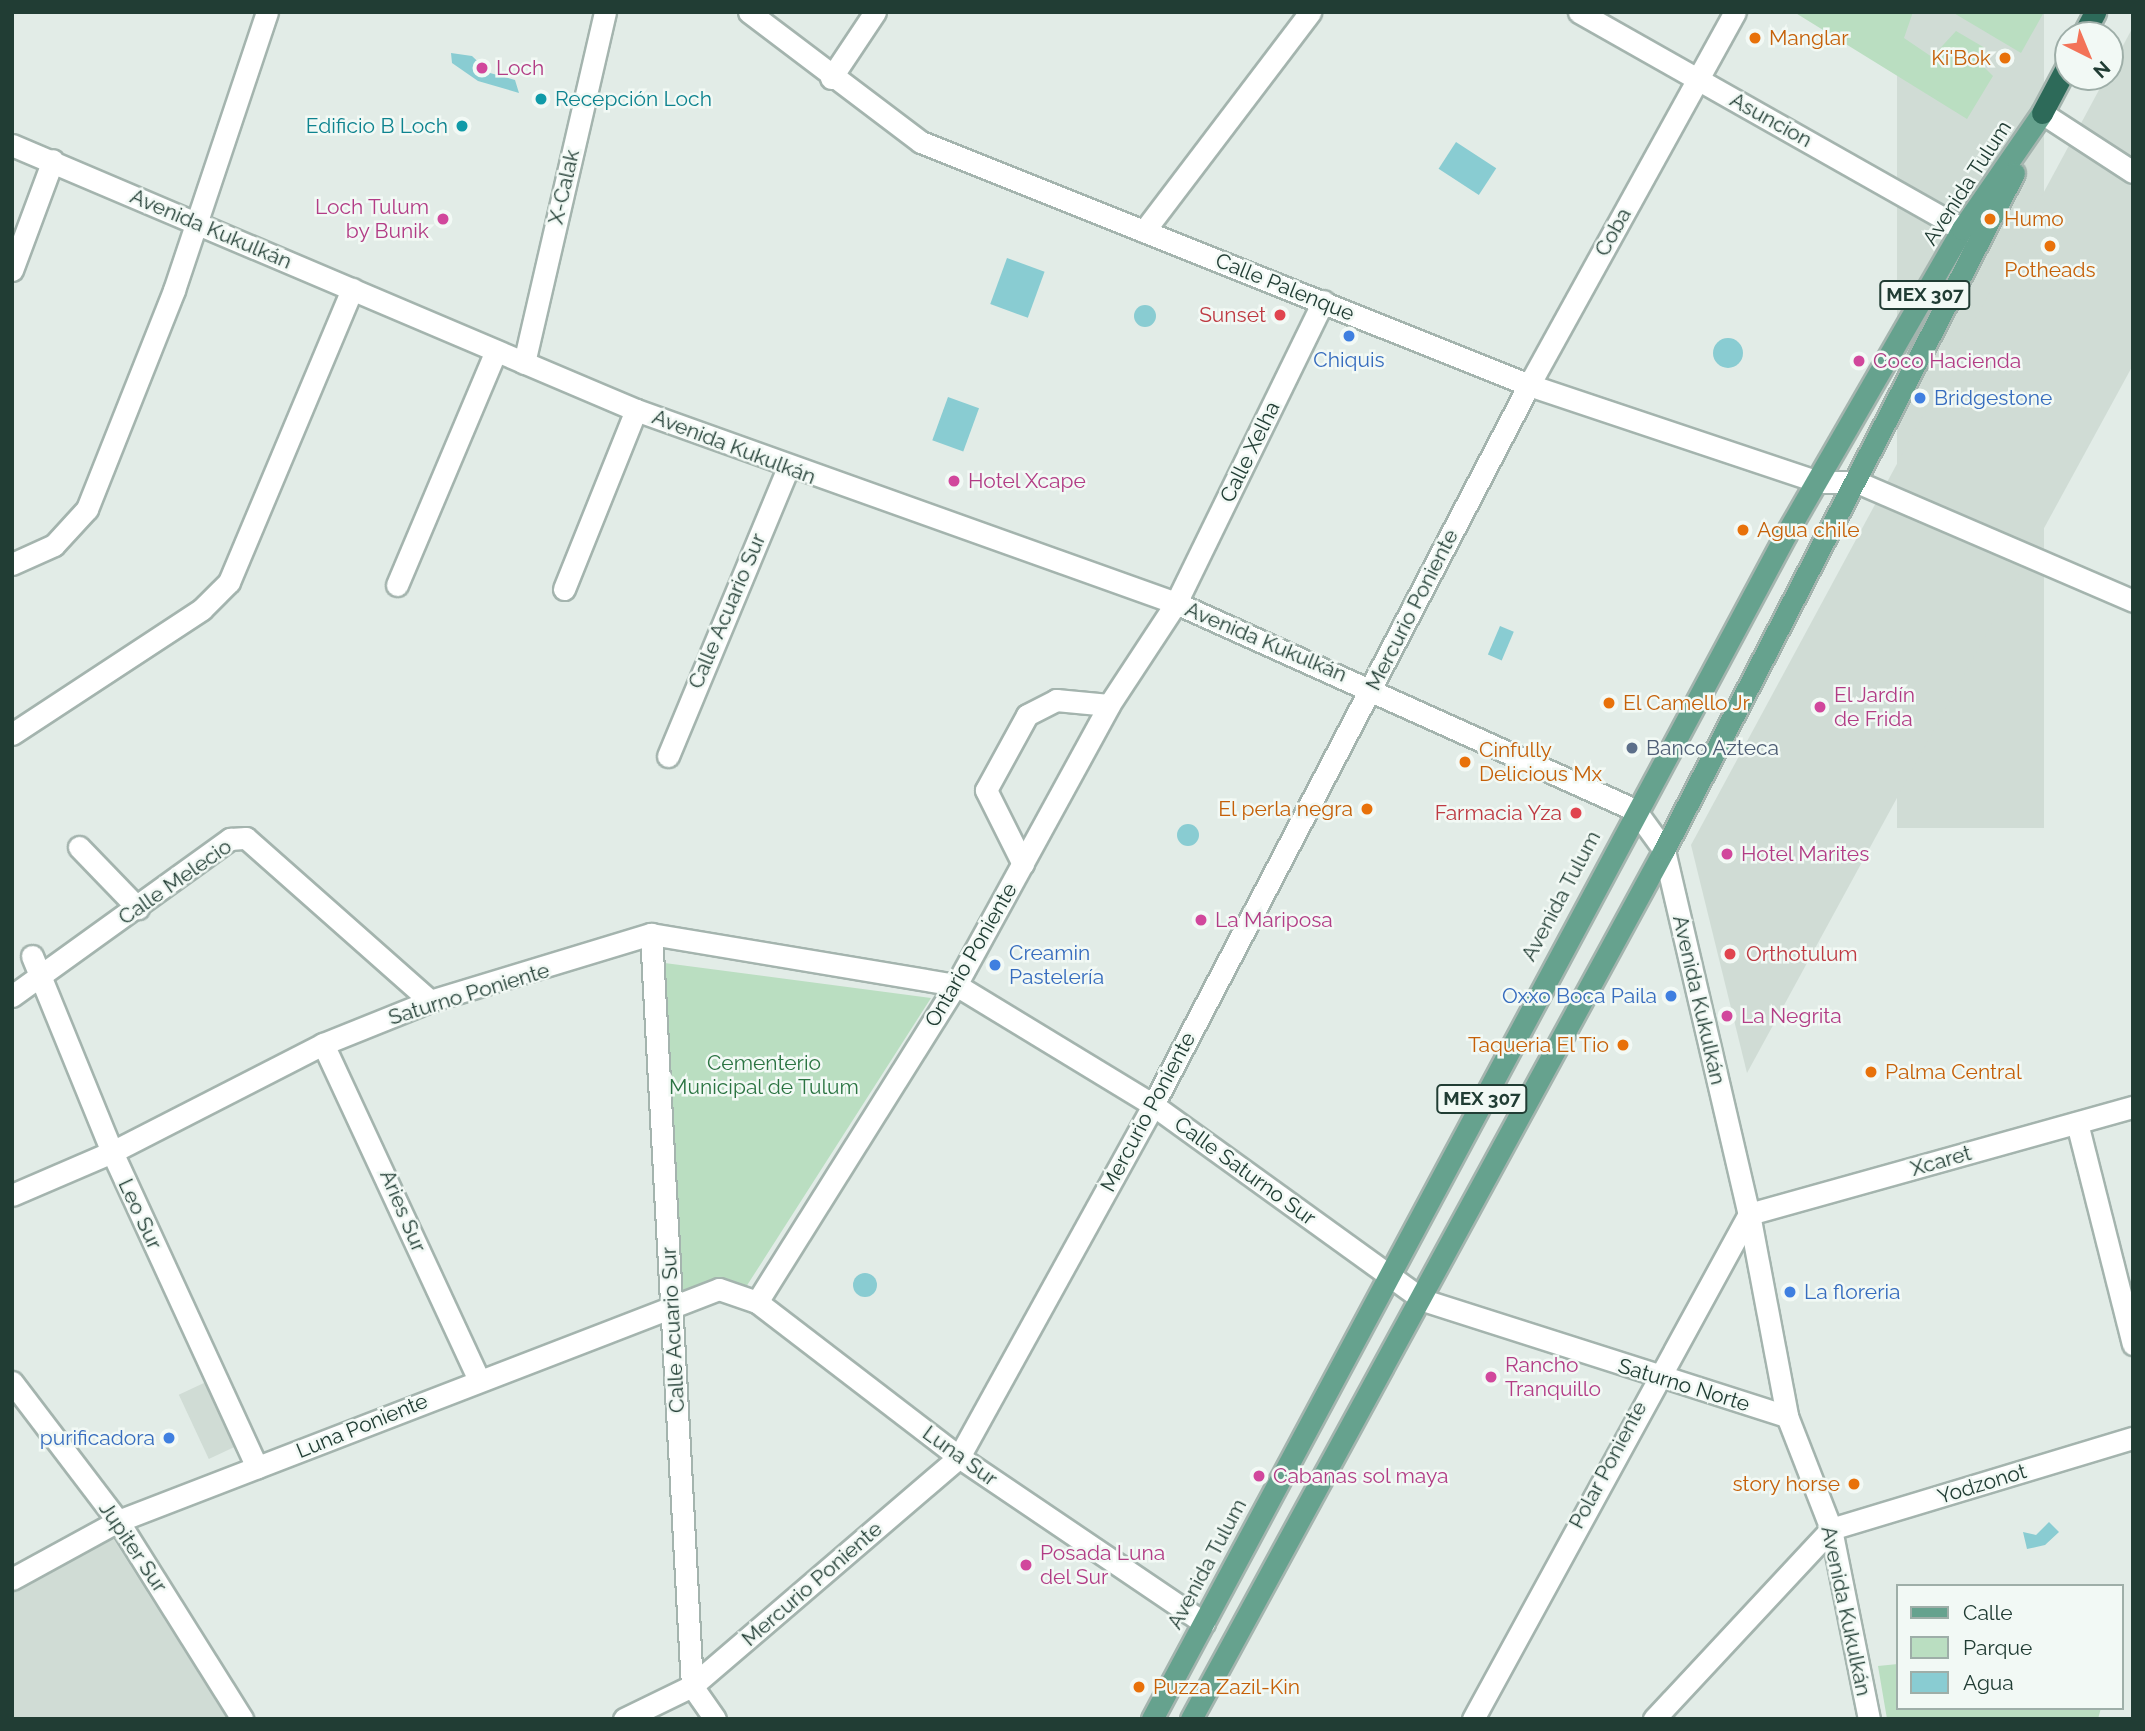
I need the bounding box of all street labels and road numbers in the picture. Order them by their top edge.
street label: Asuncion [1726,87,1816,153]
street label: Avenida Tulum [1917,116,2017,250]
street label: X-Calak [543,147,585,227]
street label: Avenida Kukulkán [126,184,296,274]
street label: Coba [1590,203,1636,261]
street label: Calle Palenque [1212,248,1358,326]
road number: MEX 307 [1878,280,1972,310]
street label: Calle Xelha [1215,397,1285,507]
street label: Avenida Kukulkán [649,404,819,490]
street label: Mercurio Poniente [1361,525,1463,695]
street label: Calle Acuario Sur [683,529,771,693]
street label: Avenida Kukulkán [1181,597,1351,687]
street label: Avenida Tulum [1516,826,1606,966]
street label: Calle Melecio [114,834,236,930]
street label: Ontario Poniente [920,879,1022,1031]
street label: Avenida Kukulkán [1667,913,1731,1087]
street label: Saturno Poniente [386,958,552,1030]
street label: Mercurio Poniente [1095,1028,1201,1196]
road number: MEX 307 [1435,1084,1529,1114]
street label: Calle Saturno Sur [1169,1111,1321,1231]
street label: Xcaret [1908,1140,1974,1182]
street label: Aries Sur [374,1166,432,1256]
street label: Leo Sur [113,1175,167,1253]
street label: Calle Acuario Sur [656,1246,690,1414]
street label: Saturno Norte [1615,1353,1753,1417]
street label: Luna Poniente [293,1388,431,1464]
street label: Polar Poniente [1564,1397,1652,1533]
street label: Luna Sur [918,1420,1002,1492]
street label: Yodzonot [1935,1459,2029,1509]
street label: Avenida Tulum [1162,1494,1252,1634]
street label: Jupiter Sur [93,1497,173,1597]
street label: Mercurio Poniente [737,1516,887,1652]
street label: Avenida Kukulkán [1816,1524,1876,1698]

